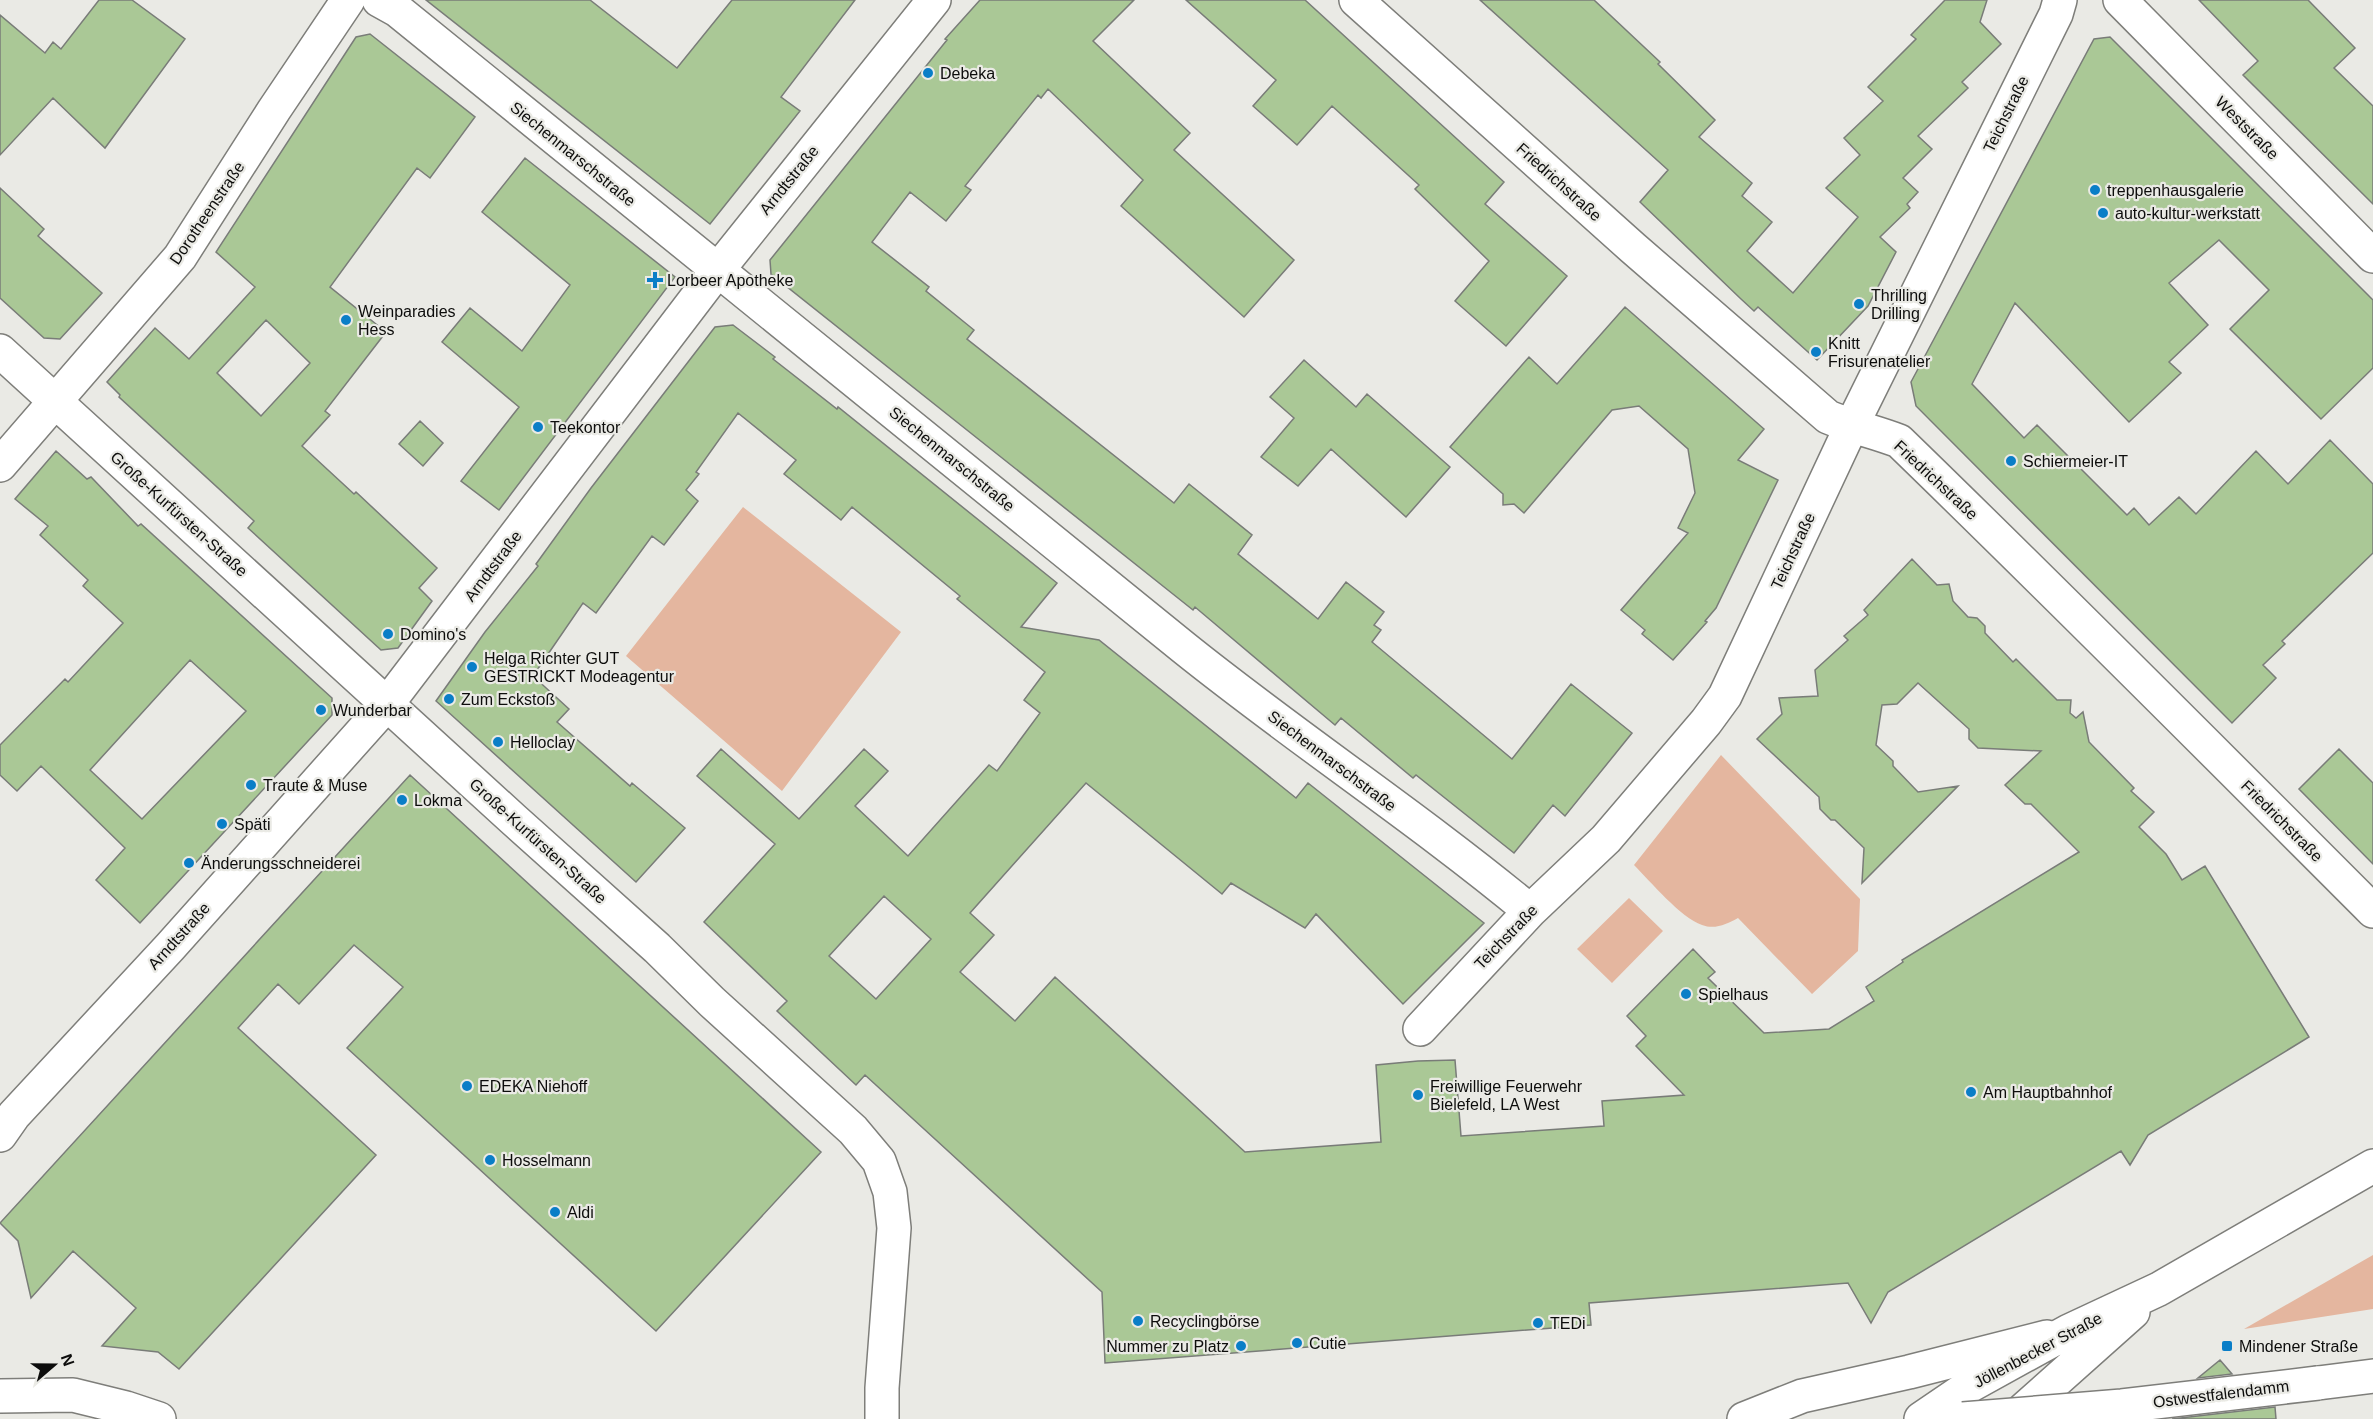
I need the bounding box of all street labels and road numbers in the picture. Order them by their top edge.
street label: Teichstraße [1980,73,2032,155]
street label: Weststraße [2212,93,2282,163]
street label: Siechenmarschstraße [507,98,639,210]
street label: Friedrichstraße [1513,140,1605,224]
street label: Arndtstraße [756,142,822,218]
street label: Dorotheenstraße [166,158,248,268]
street label: Siechenmarschstraße [886,403,1018,515]
street label: Friedrichstraße [1891,437,1981,523]
street label: Große-Kurfürsten-Straße [107,448,251,580]
street label: Teichstraße [1768,510,1818,592]
street label: Arndtstraße [461,527,525,604]
street label: Siechenmarschstraße [1265,707,1399,815]
street label: Große-Kurfürsten-Straße [466,775,610,907]
street label: Friedrichstraße [2238,777,2326,865]
street label: Arndtstraße [145,899,213,973]
street label: Teichstraße [1471,901,1541,973]
street label: Jöllenbecker Straße [1971,1309,2105,1391]
street label: Ostwestfalendamm [2152,1377,2290,1411]

